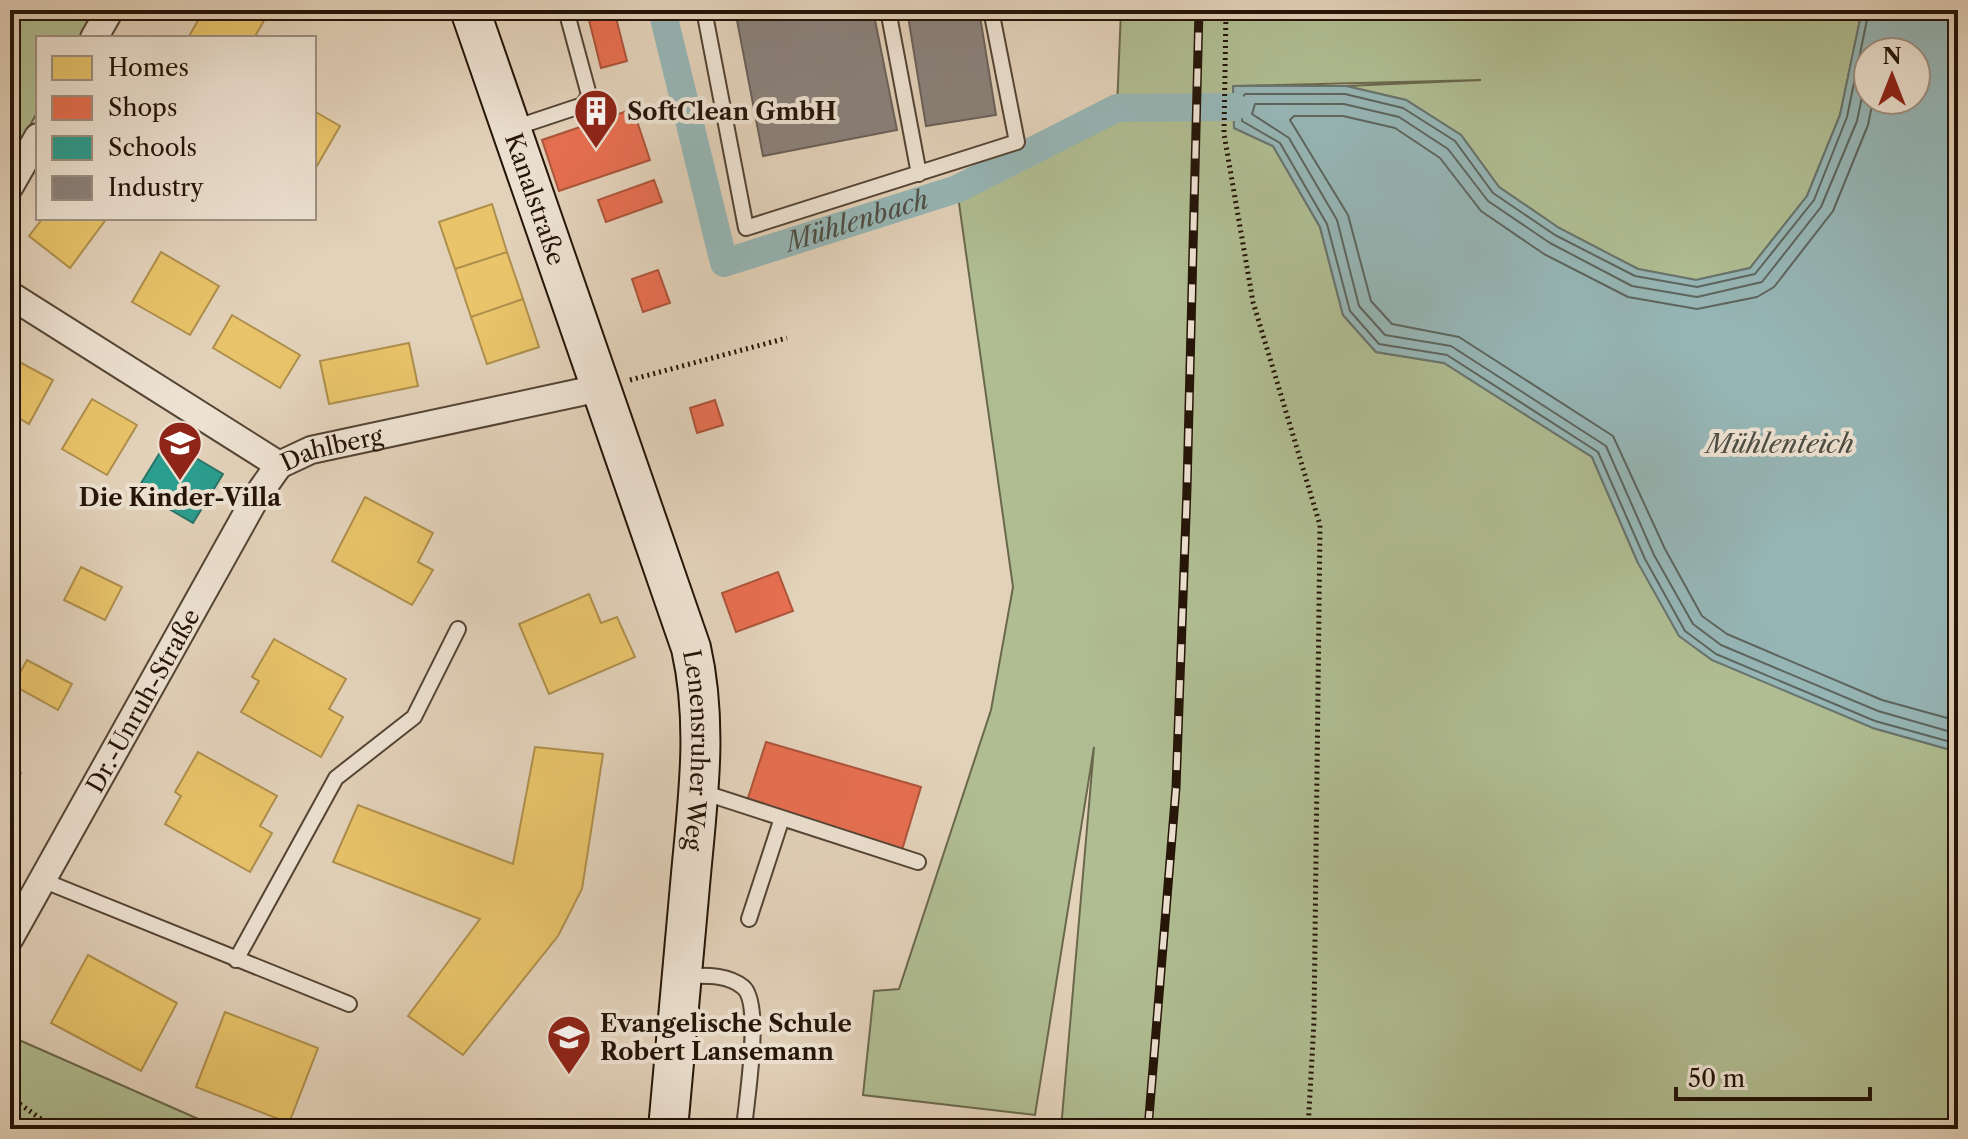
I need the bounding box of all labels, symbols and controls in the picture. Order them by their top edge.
legend [36,36,316,220]
north arrow [1852,36,1932,116]
text: N [1882,43,1902,70]
text: Homes [108,53,189,82]
building icon: SoftClean GmbH [572,87,620,150]
text: Shops [108,93,177,122]
place label: SoftClean GmbH [627,97,836,126]
street label: Kanalstraße [499,129,572,269]
text: Schools [108,133,197,162]
text: Industry [108,173,204,202]
water label: Mühlenbach [779,183,932,259]
school or university icon: Die Kinder-Villa [156,419,204,482]
street label: Dahlberg [276,420,386,477]
water label: Mühlenteich [1703,428,1854,460]
place label: Die Kinder-Villa [79,483,282,512]
street label: Dr.-Unruh-Straße [80,604,205,797]
street label: Lenensruher Weg [677,647,715,853]
place label: Evangelische Schule Robert Lansemann [600,1009,852,1066]
school or university icon: Evangelische Schule Robert Lansemann [545,1013,593,1076]
scale bar [1676,1051,1870,1101]
text: 50 m [1688,1064,1745,1093]

